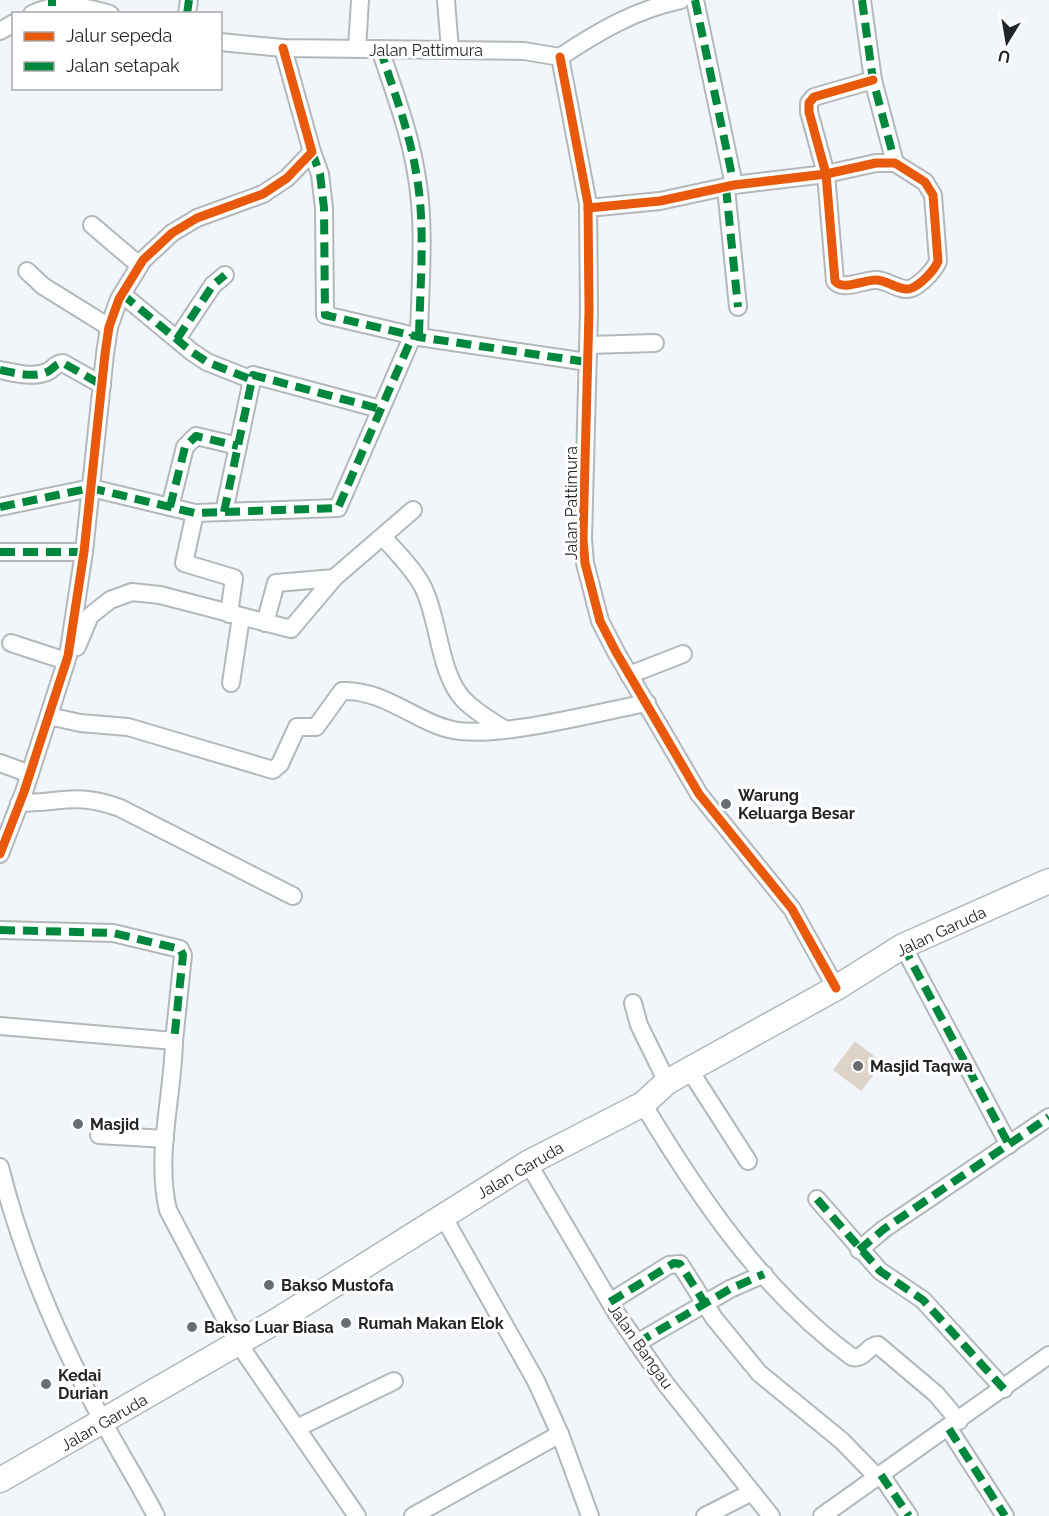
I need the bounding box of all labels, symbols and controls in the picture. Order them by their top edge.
legend [12,12,222,90]
north arrow [977,12,1037,72]
text: Jalur sepeda [66,25,172,46]
street label: Jalan Pattimura [369,41,483,60]
text: U [997,46,1012,67]
text: Jalan setapak [66,55,180,76]
street label: Jalan Pattimura [562,446,581,560]
place label: Warung Keluarga Besar [738,786,855,823]
marker: Warung Keluarga Besar [719,797,733,811]
street label: Jalan Garuda [893,902,989,961]
place label: Masjid Taqwa [870,1057,973,1076]
marker: Masjid Taqwa [851,1059,865,1073]
place label: Masjid [90,1115,139,1134]
marker: Masjid [71,1117,85,1131]
street label: Jalan Garuda [474,1138,567,1203]
place label: Bakso Mustofa [281,1276,394,1295]
marker: Bakso Mustofa [262,1278,276,1292]
street label: Jalan Bangau [604,1300,677,1393]
place label: Rumah Makan Elok [358,1314,504,1333]
marker: Rumah Makan Elok [339,1316,353,1330]
place label: Bakso Luar Biasa [204,1318,334,1337]
marker: Bakso Luar Biasa [185,1320,199,1334]
place label: Kedai Durian [58,1366,108,1403]
marker: Kedai Durian [39,1377,53,1391]
street label: Jalan Garuda [58,1390,151,1455]

